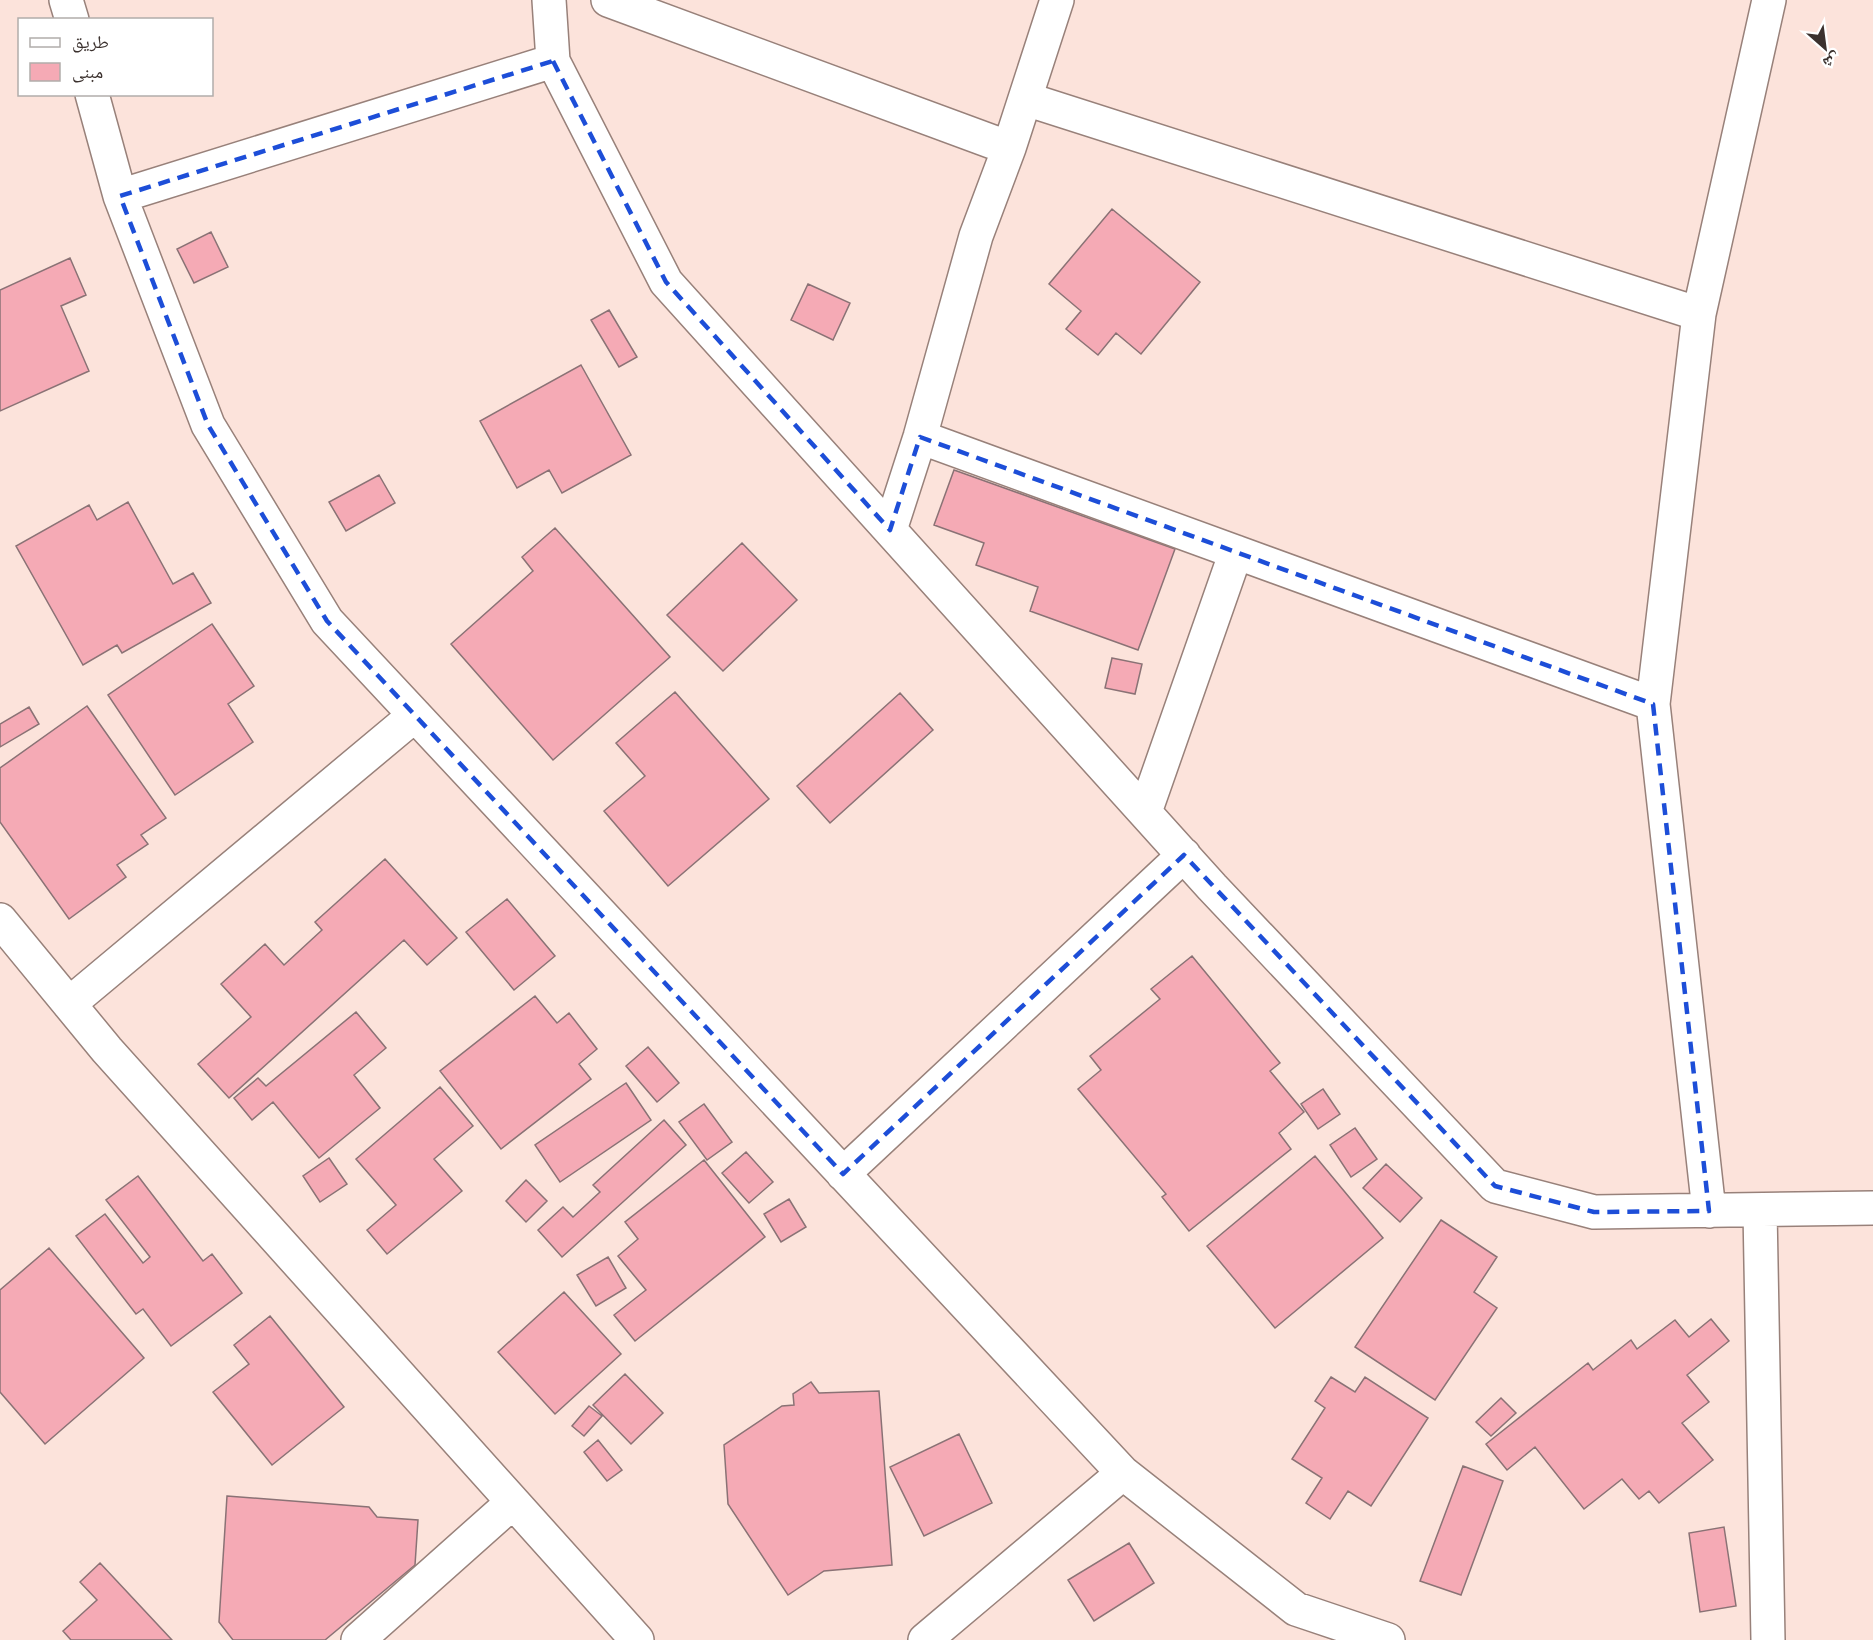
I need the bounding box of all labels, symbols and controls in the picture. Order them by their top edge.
legend [18,18,213,96]
north arrow [1795,18,1855,78]
text: طريق [72,29,109,54]
text: ش [1819,48,1845,75]
text: مبنى [72,59,103,84]

